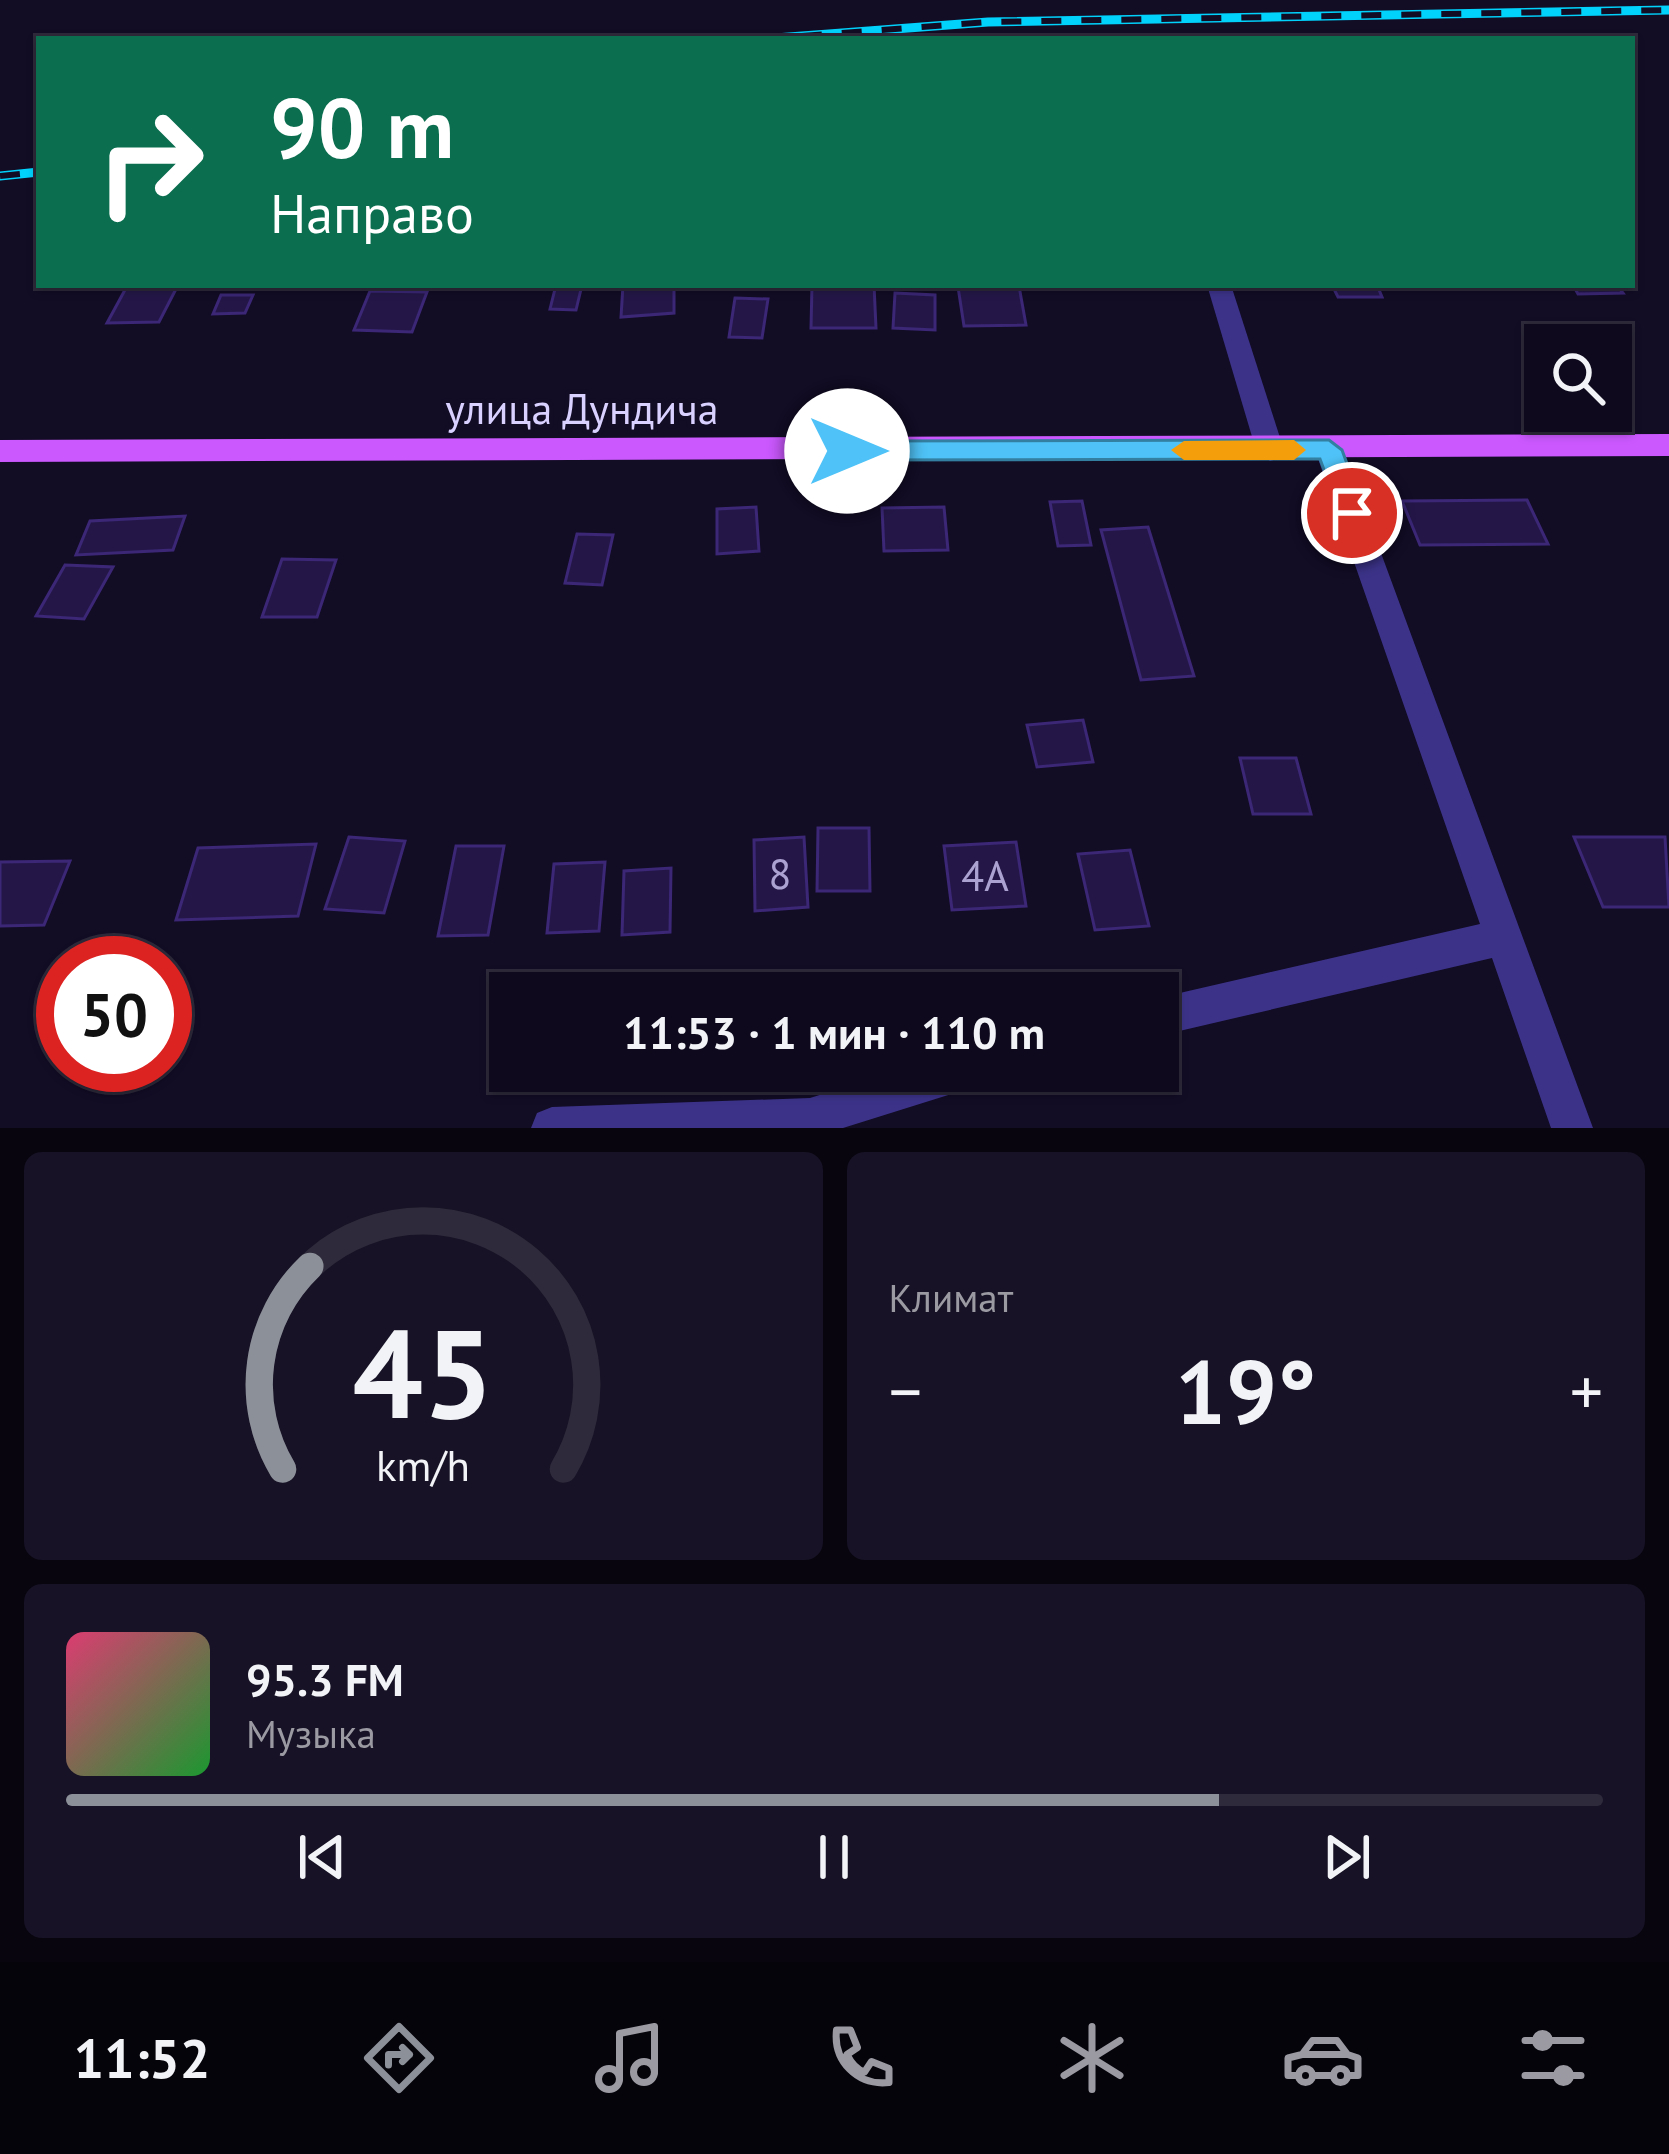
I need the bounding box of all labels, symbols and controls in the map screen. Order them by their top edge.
text: 90 m [270,72,454,181]
icon: right [72,84,228,240]
text: Направо [270,178,474,248]
map controls [1524,324,1632,432]
button: search [1524,324,1632,432]
street label: улица Дундича [445,381,719,436]
position arrow [784,388,910,514]
pin [1301,462,1403,564]
icon: arrive [1319,480,1385,546]
house number: 8 [769,846,791,901]
house number: 4А [961,848,1009,903]
speed limit sign: 50 [36,936,192,1092]
text: 11:53 · 1 мин · 110 m [623,1003,1045,1061]
text: Климат [889,1272,1013,1323]
text: 45 [352,1291,494,1452]
text: 19° [1175,1332,1316,1449]
text: − [889,1348,922,1433]
text: + [1570,1348,1603,1433]
text: km/h [376,1437,470,1493]
text: 95.3 FM [246,1650,404,1708]
text: Музыка [246,1708,376,1759]
icon: previous [289,1824,355,1890]
icon: pause [801,1824,867,1890]
icon: next [1314,1824,1380,1890]
icon: directions [357,2016,441,2100]
icon: music [588,2016,672,2100]
icon: phone [819,2016,903,2100]
icon: climate [1050,2016,1134,2100]
icon: car [1281,2016,1365,2100]
icon: filters [1511,2016,1595,2100]
text: 11:52 [73,2023,210,2093]

